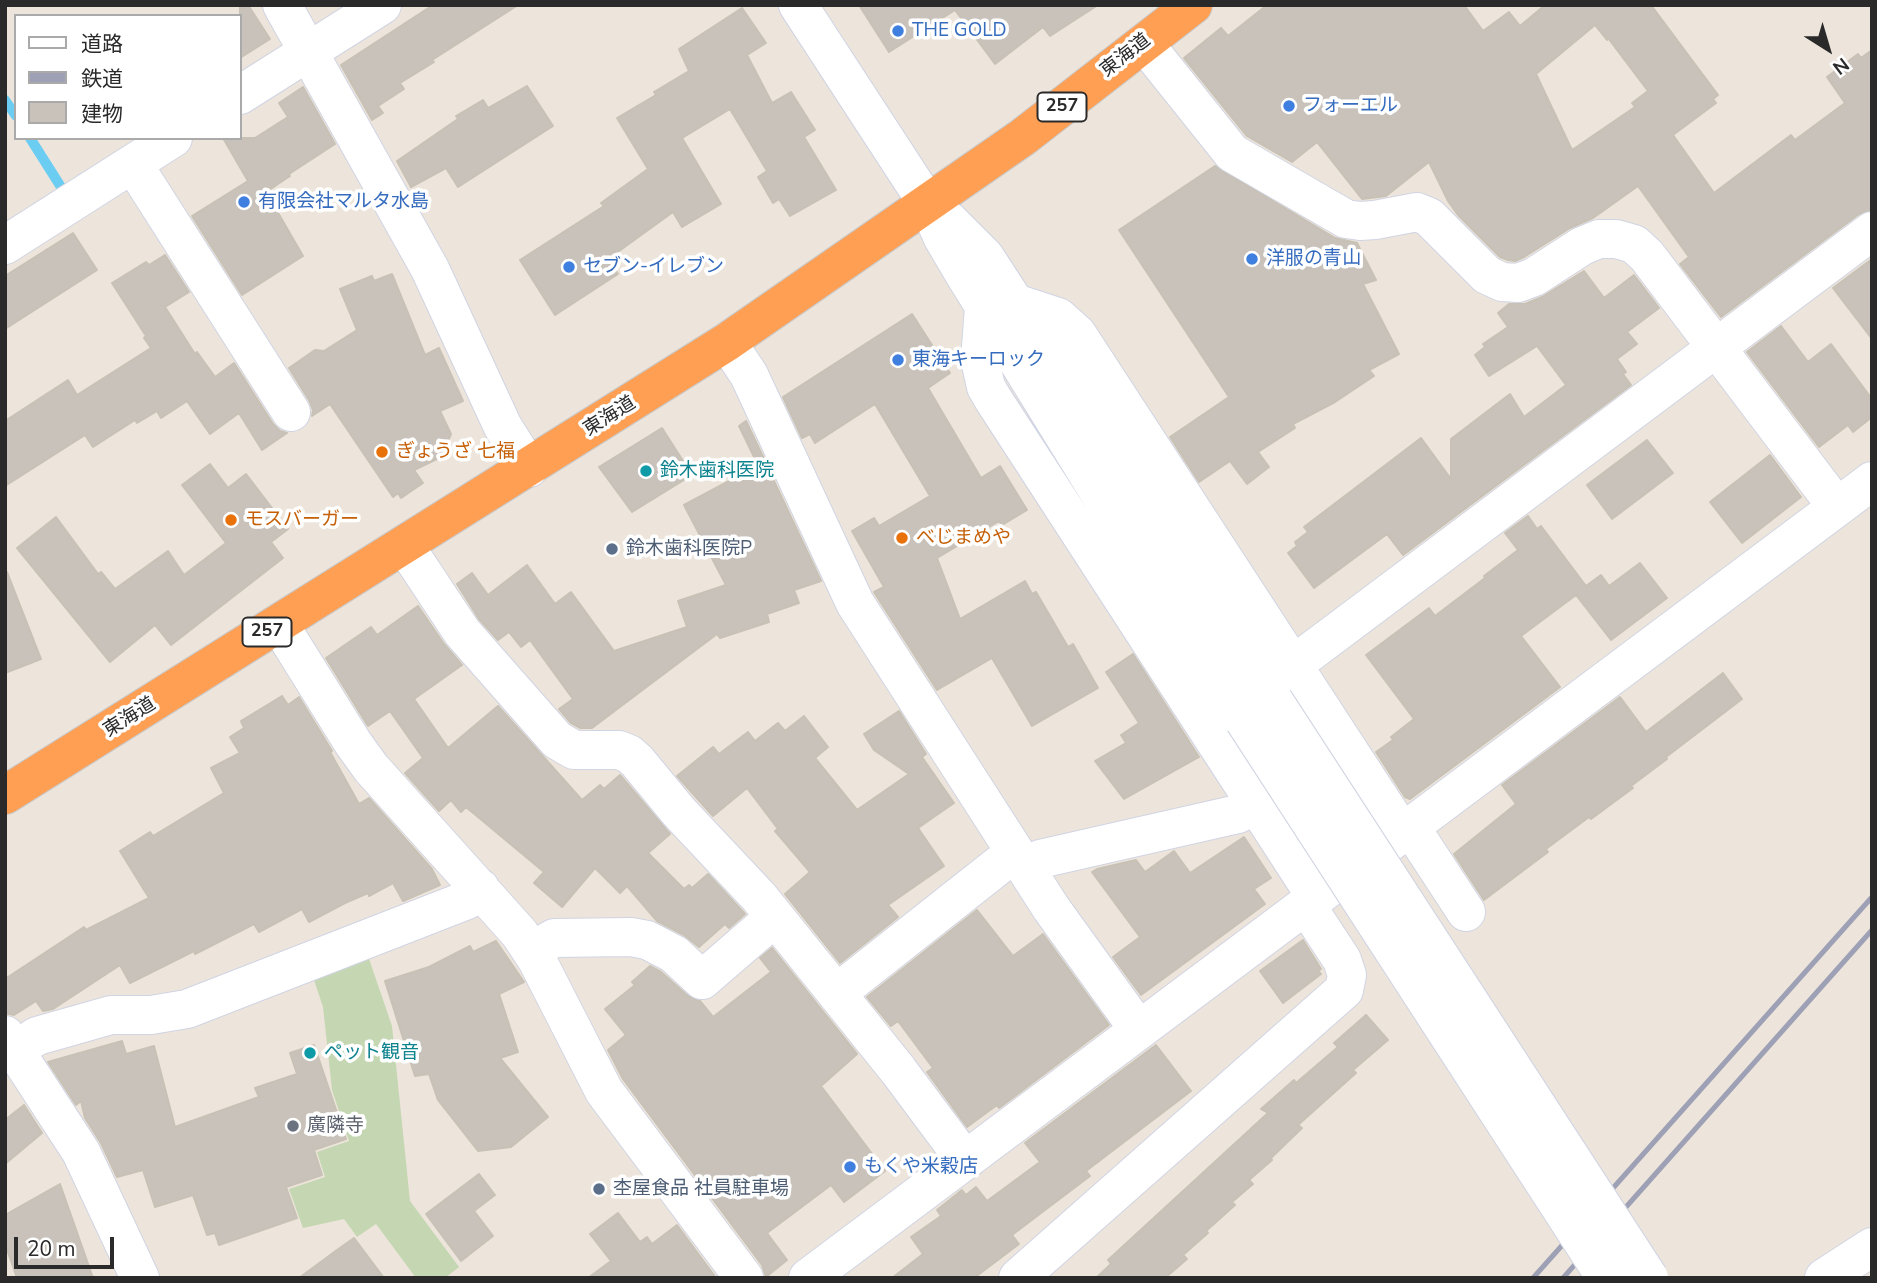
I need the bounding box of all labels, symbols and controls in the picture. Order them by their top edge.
legend [14,14,242,140]
north arrow [1793,14,1863,84]
place label: THE GOLD [912,20,1007,42]
marker: THE GOLD [890,23,906,39]
street label: 東海道 [1097,29,1155,83]
text: 道路 [81,30,123,58]
text: N [1827,51,1854,80]
text: 鉄道 [81,65,123,93]
road number: 257 [1038,92,1086,122]
place label: フォーエル [1303,95,1398,117]
marker: フォーエル [1281,98,1297,114]
text: 建物 [81,100,123,128]
place label: 有限会社マルタ水島 [258,191,429,213]
marker: 有限会社マルタ水島 [236,194,252,210]
place label: 洋服の青山 [1266,248,1361,270]
marker: 洋服の青山 [1244,251,1260,267]
place label: セブン-イレブン [583,256,724,278]
marker: セブン-イレブン [561,259,577,275]
place label: 東海キーロック [912,349,1045,371]
marker: 東海キーロック [890,352,906,368]
street label: 東海道 [580,392,640,442]
place label: ぎょうざ 七福 [396,441,515,463]
marker: ぎょうざ 七福 [374,444,390,460]
place label: 鈴木歯科医院 [660,460,774,482]
marker: 鈴木歯科医院 [638,463,654,479]
place label: モスバーガー [245,509,359,531]
marker: モスバーガー [223,512,239,528]
place label: べじまめや [916,527,1011,549]
marker: べじまめや [894,530,910,546]
place label: 鈴木歯科医院P [626,538,752,560]
marker: 鈴木歯科医院P [604,541,620,557]
road number: 257 [243,618,292,646]
street label: 東海道 [100,693,160,743]
place label: ペット観音 [324,1042,419,1064]
marker: ペット観音 [302,1045,318,1061]
place label: 廣隣寺 [307,1115,364,1137]
marker: 廣隣寺 [285,1118,301,1134]
place label: もくや米穀店 [864,1156,978,1178]
marker: もくや米穀店 [842,1159,858,1175]
place label: 杢屋食品 社員駐車場 [613,1178,789,1200]
marker: 杢屋食品 社員駐車場 [591,1181,607,1197]
scale bar [18,1224,117,1268]
text: 20 m [27,1235,76,1263]

